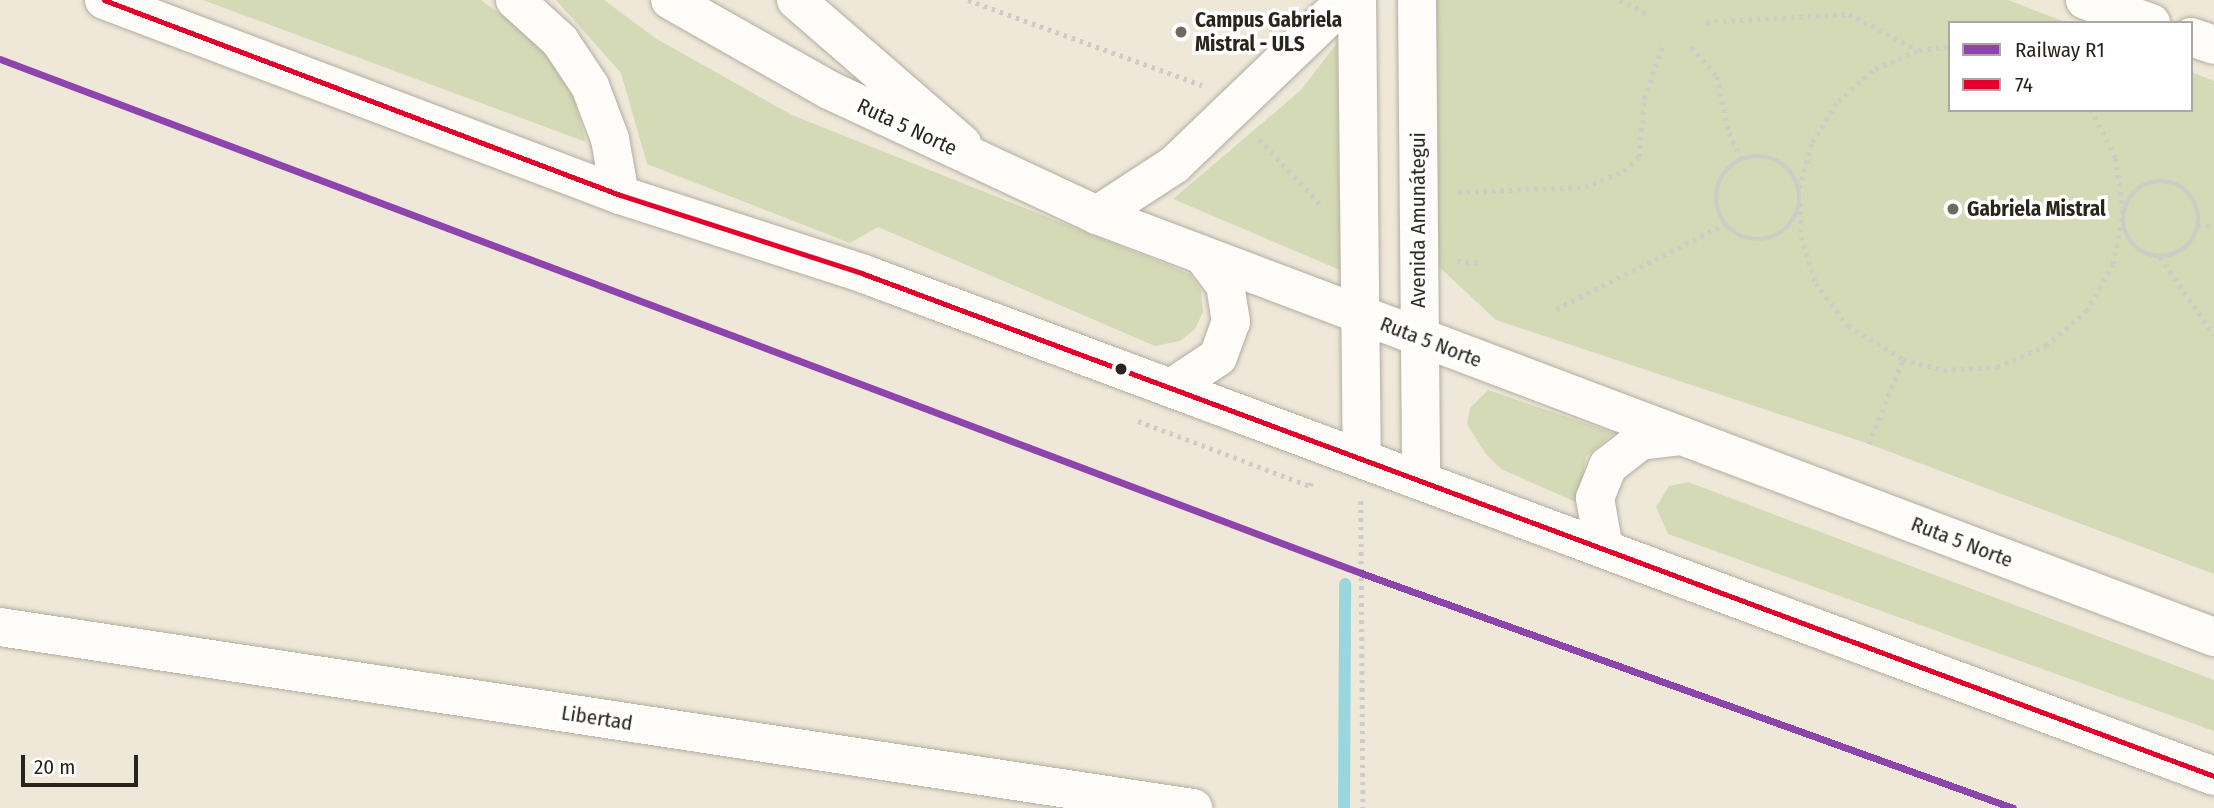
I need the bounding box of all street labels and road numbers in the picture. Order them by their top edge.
street label: Ruta 5 Norte [853,93,961,161]
street label: Avenida Amunátegui [1405,132,1431,308]
street label: Ruta 5 Norte [1377,311,1485,373]
street label: Ruta 5 Norte [1908,511,2016,573]
street label: Libertad [560,700,634,736]

